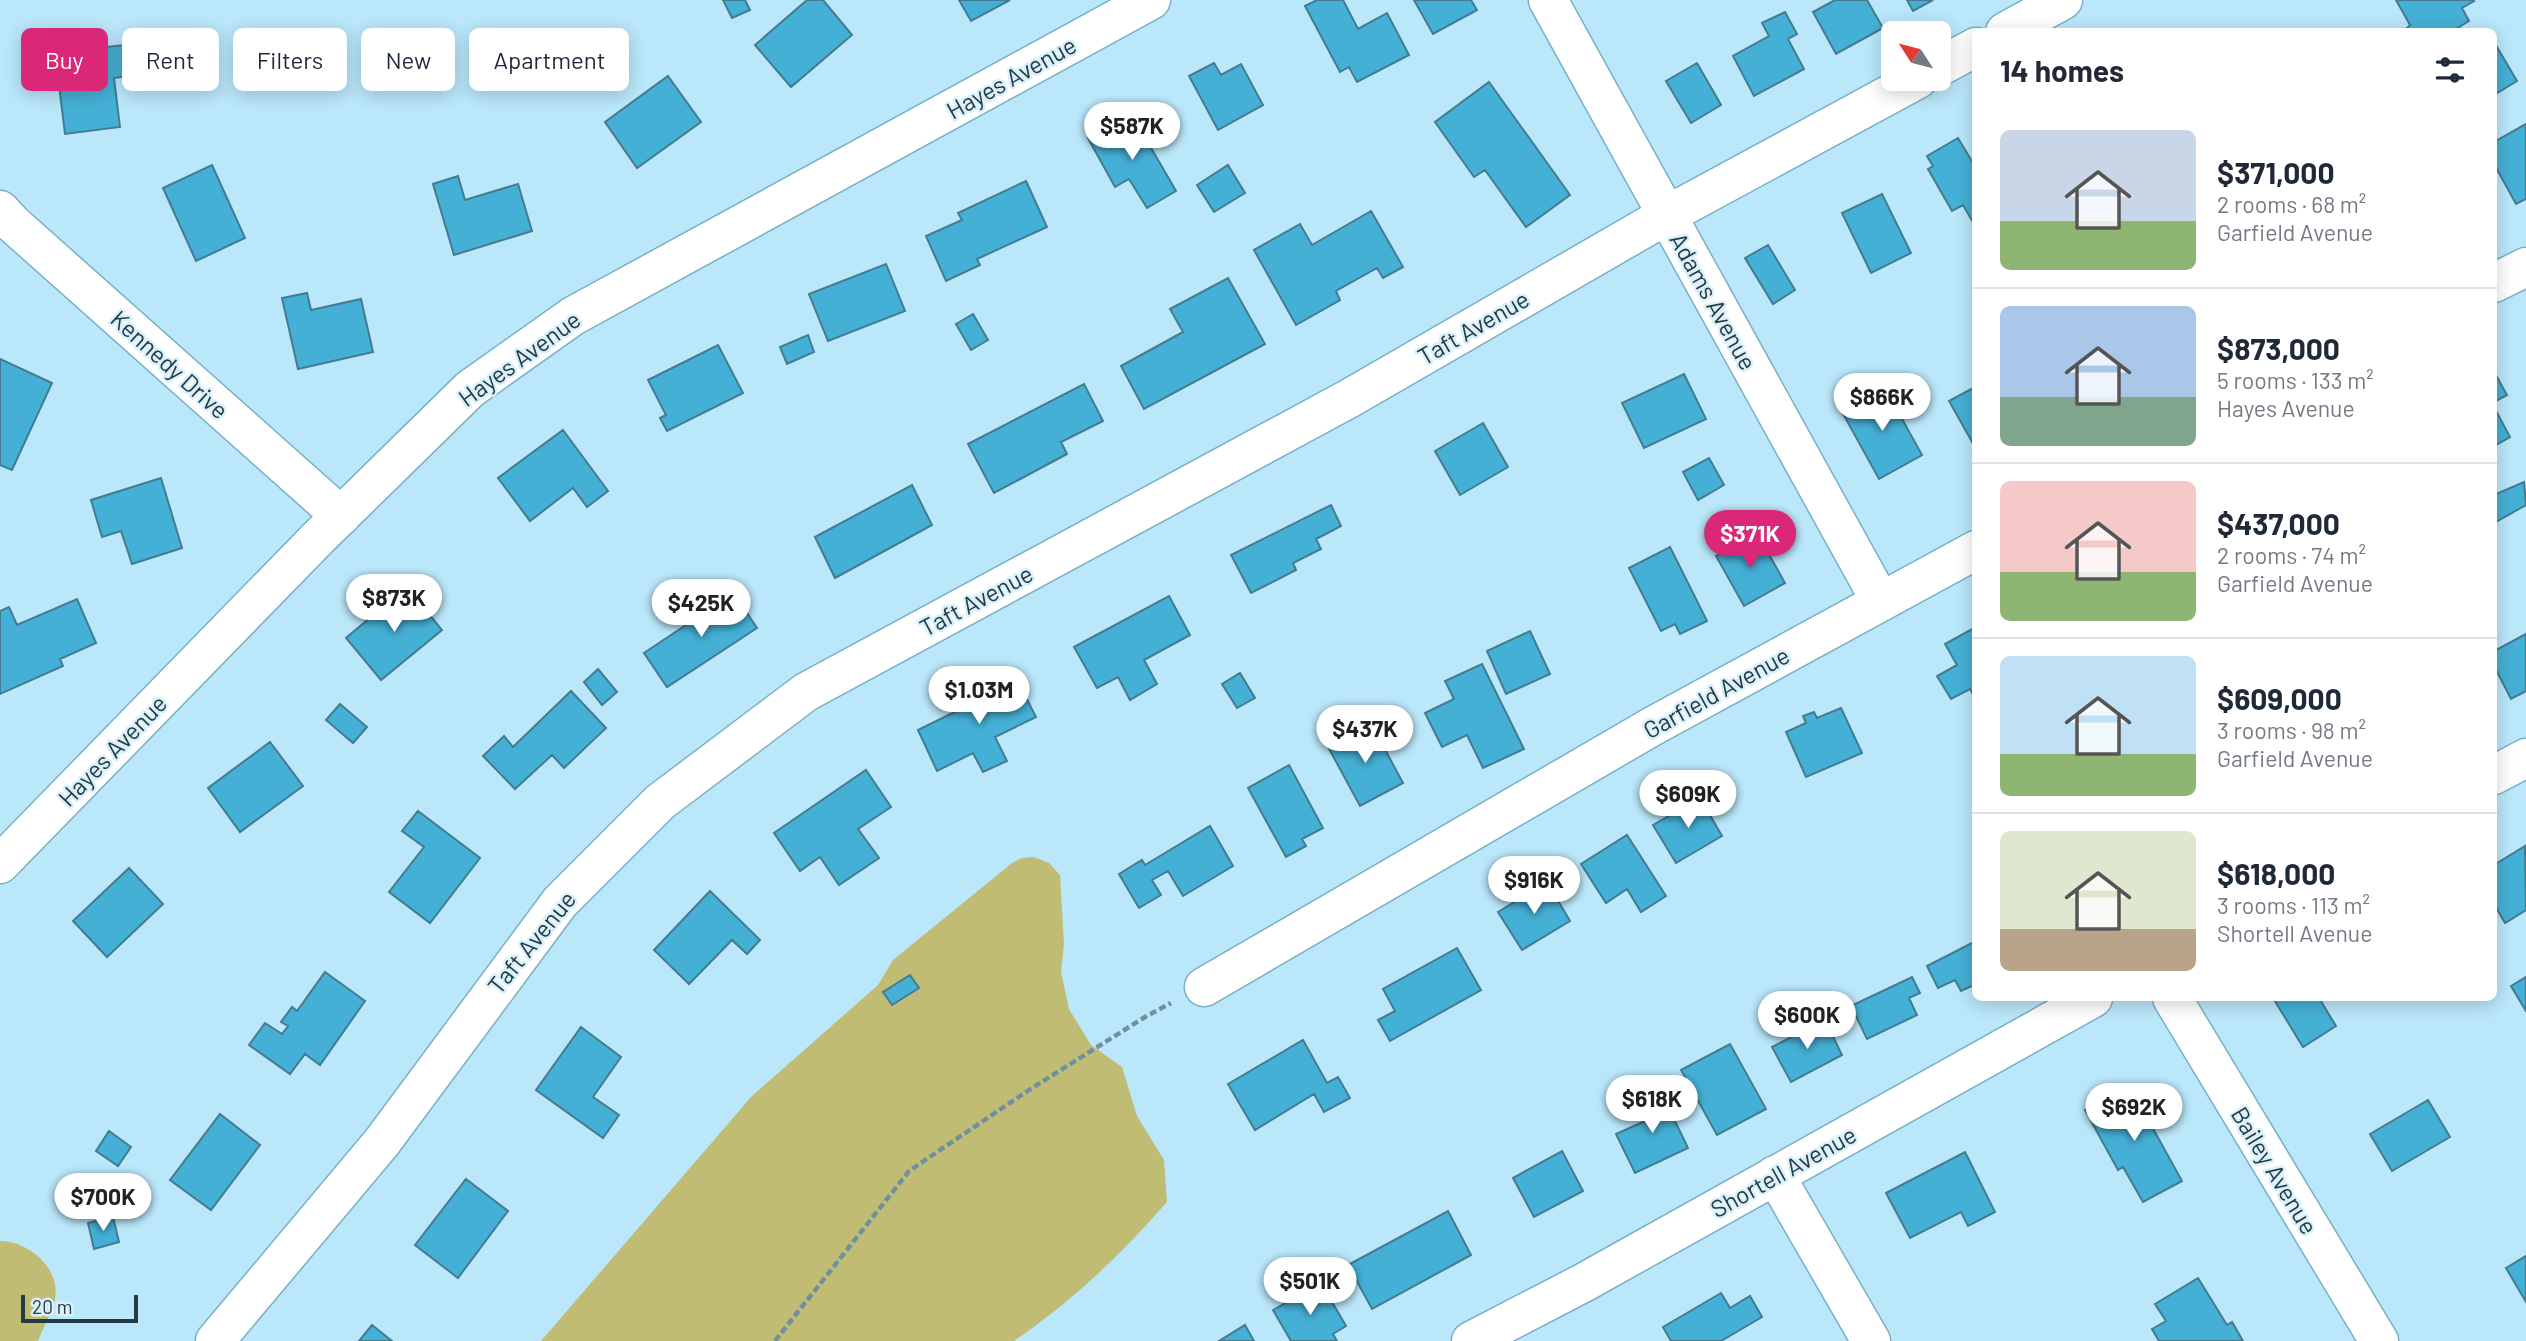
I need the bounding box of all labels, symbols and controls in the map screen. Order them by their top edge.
north arrow [1881,21,1951,91]
map controls [1881,21,1951,91]
chip: Buy [21,28,108,91]
chip: Rent [122,28,219,91]
chip: Filters [233,28,347,91]
chip: New [361,28,455,91]
chip: Apartment [469,28,629,91]
street label: Hayes Avenue [941,29,1081,125]
icon: filters [2431,51,2469,89]
text: 14 homes [2000,52,2124,88]
pin: $587K [1083,102,1181,162]
text: $587K [1100,111,1164,139]
text: $371,000 [2217,154,2335,190]
icon: home [2056,158,2140,242]
text: 2 rooms · 68 m² [2217,190,2366,218]
text: Garfield Avenue [2217,218,2373,246]
street label: Adams Avenue [1664,227,1764,375]
street label: Taft Avenue [1412,283,1534,371]
street label: Kennedy Drive [105,304,235,424]
street label: Hayes Avenue [452,304,586,412]
text: $873,000 [2217,330,2340,366]
icon: home [2056,334,2140,418]
text: 5 rooms · 133 m² [2217,366,2374,394]
pin: $866K [1833,374,1931,433]
text: $866K [1850,382,1914,410]
text: Hayes Avenue [2217,394,2355,422]
text: $437,000 [2217,505,2340,541]
icon: home [2056,509,2140,593]
pin: $371K [1701,510,1799,570]
text: $371K [1720,519,1780,547]
text: 2 rooms · 74 m² [2217,541,2366,569]
street label: Taft Avenue [915,558,1037,642]
text: Garfield Avenue [2217,569,2373,597]
pin: $873K [345,574,443,634]
pin: $425K [652,580,750,639]
text: $873K [362,583,426,611]
text: $425K [668,588,734,616]
street label: Garfield Avenue [1638,640,1794,744]
pin: $1.03M [922,666,1036,726]
text: $1.03M [945,675,1013,703]
text: $609,000 [2217,680,2342,716]
icon: home [2056,684,2140,768]
street label: Hayes Avenue [52,688,172,812]
pin: $437K [1316,706,1414,765]
text: $437K [1332,714,1398,742]
text: 3 rooms · 98 m² [2217,716,2366,744]
text: Garfield Avenue [2217,744,2373,772]
pin: $609K [1639,770,1737,830]
text: $609K [1655,779,1721,807]
text: $618,000 [2217,855,2335,891]
pin: $916K [1485,856,1583,916]
icon: home [2056,859,2140,943]
text: $916K [1504,865,1564,893]
street label: Taft Avenue [481,885,581,999]
text: 3 rooms · 113 m² [2217,891,2370,919]
text: Shortell Avenue [2217,919,2372,947]
pin: $600K [1758,992,1856,1051]
text: $600K [1774,1000,1840,1028]
pin: $618K [1603,1076,1701,1135]
text: $618K [1622,1084,1682,1112]
pin: $692K [2085,1084,2183,1143]
text: $692K [2102,1092,2167,1120]
street label: Bailey Avenue [2226,1101,2324,1239]
street label: Shortell Avenue [1705,1119,1861,1223]
pin: $700K [54,1174,152,1233]
text: $700K [70,1182,136,1210]
pin: $501K [1261,1258,1359,1317]
text: $501K [1280,1266,1340,1294]
scale bar [21,1292,138,1324]
text: 20 m [32,1295,72,1318]

